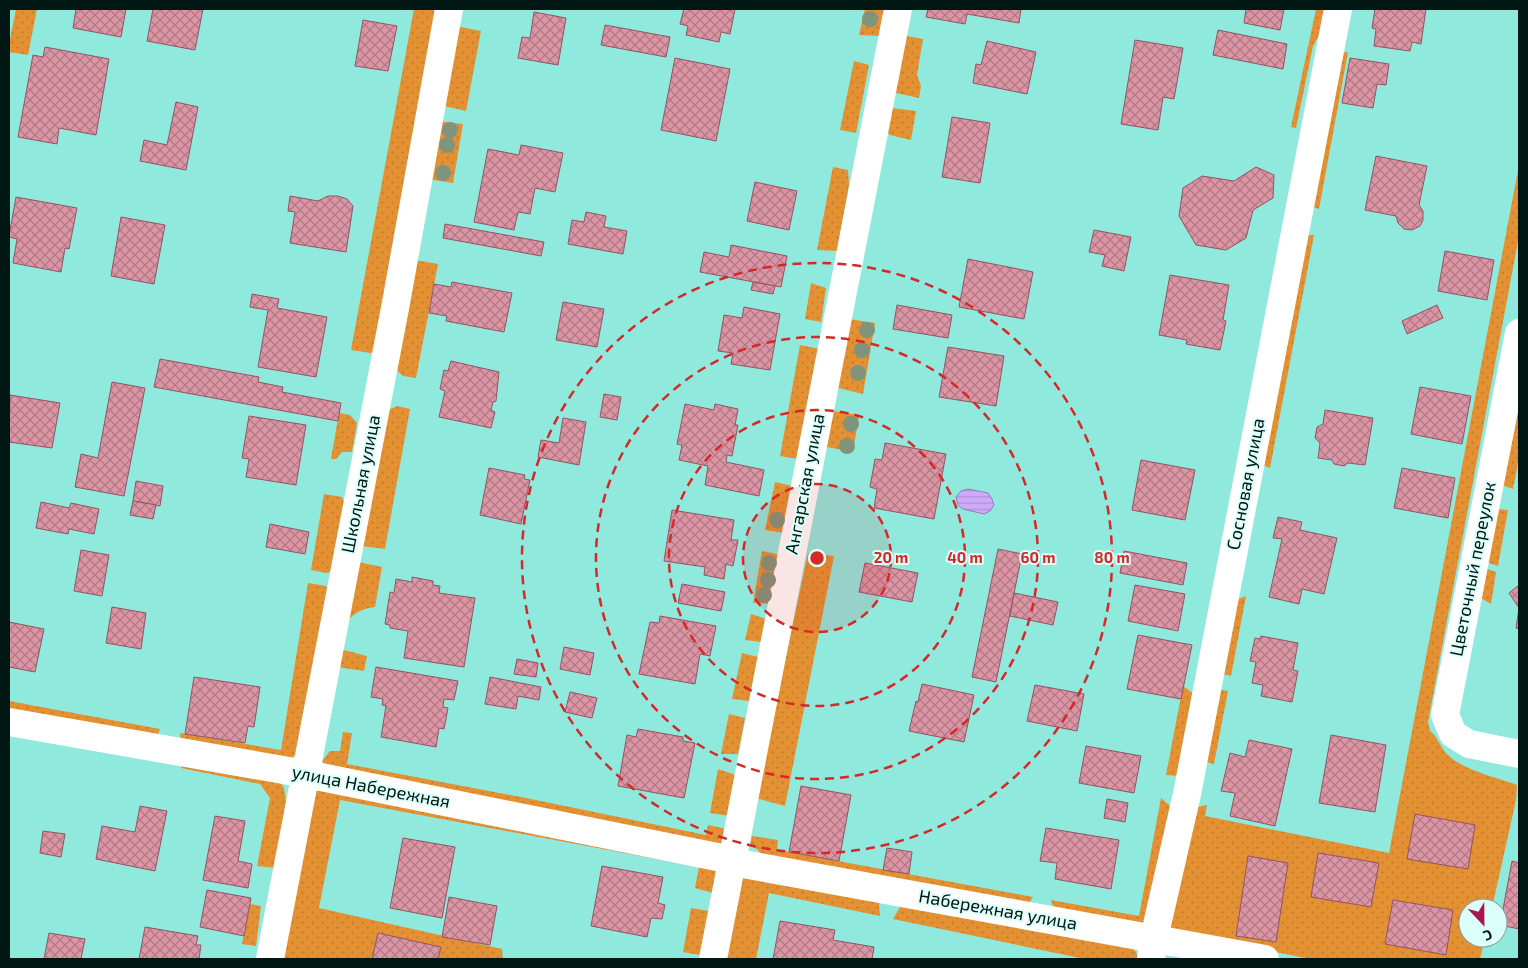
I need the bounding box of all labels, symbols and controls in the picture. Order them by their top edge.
street label: Ангарская улица [780,412,828,556]
street label: Школьная улица [336,413,384,555]
street label: Сосновая улица [1221,416,1269,552]
street label: Цветочный переулок [1444,479,1500,658]
text: 20 m [874,548,908,566]
text: 40 m [947,548,983,566]
text: 60 m [1021,548,1055,566]
text: 80 m [1094,548,1130,566]
centre of rings [808,549,826,567]
street label: улица Набережная [290,760,452,812]
street label: Набережная улица [917,884,1079,934]
north arrow [1458,898,1508,948]
text: С [1481,926,1495,945]

